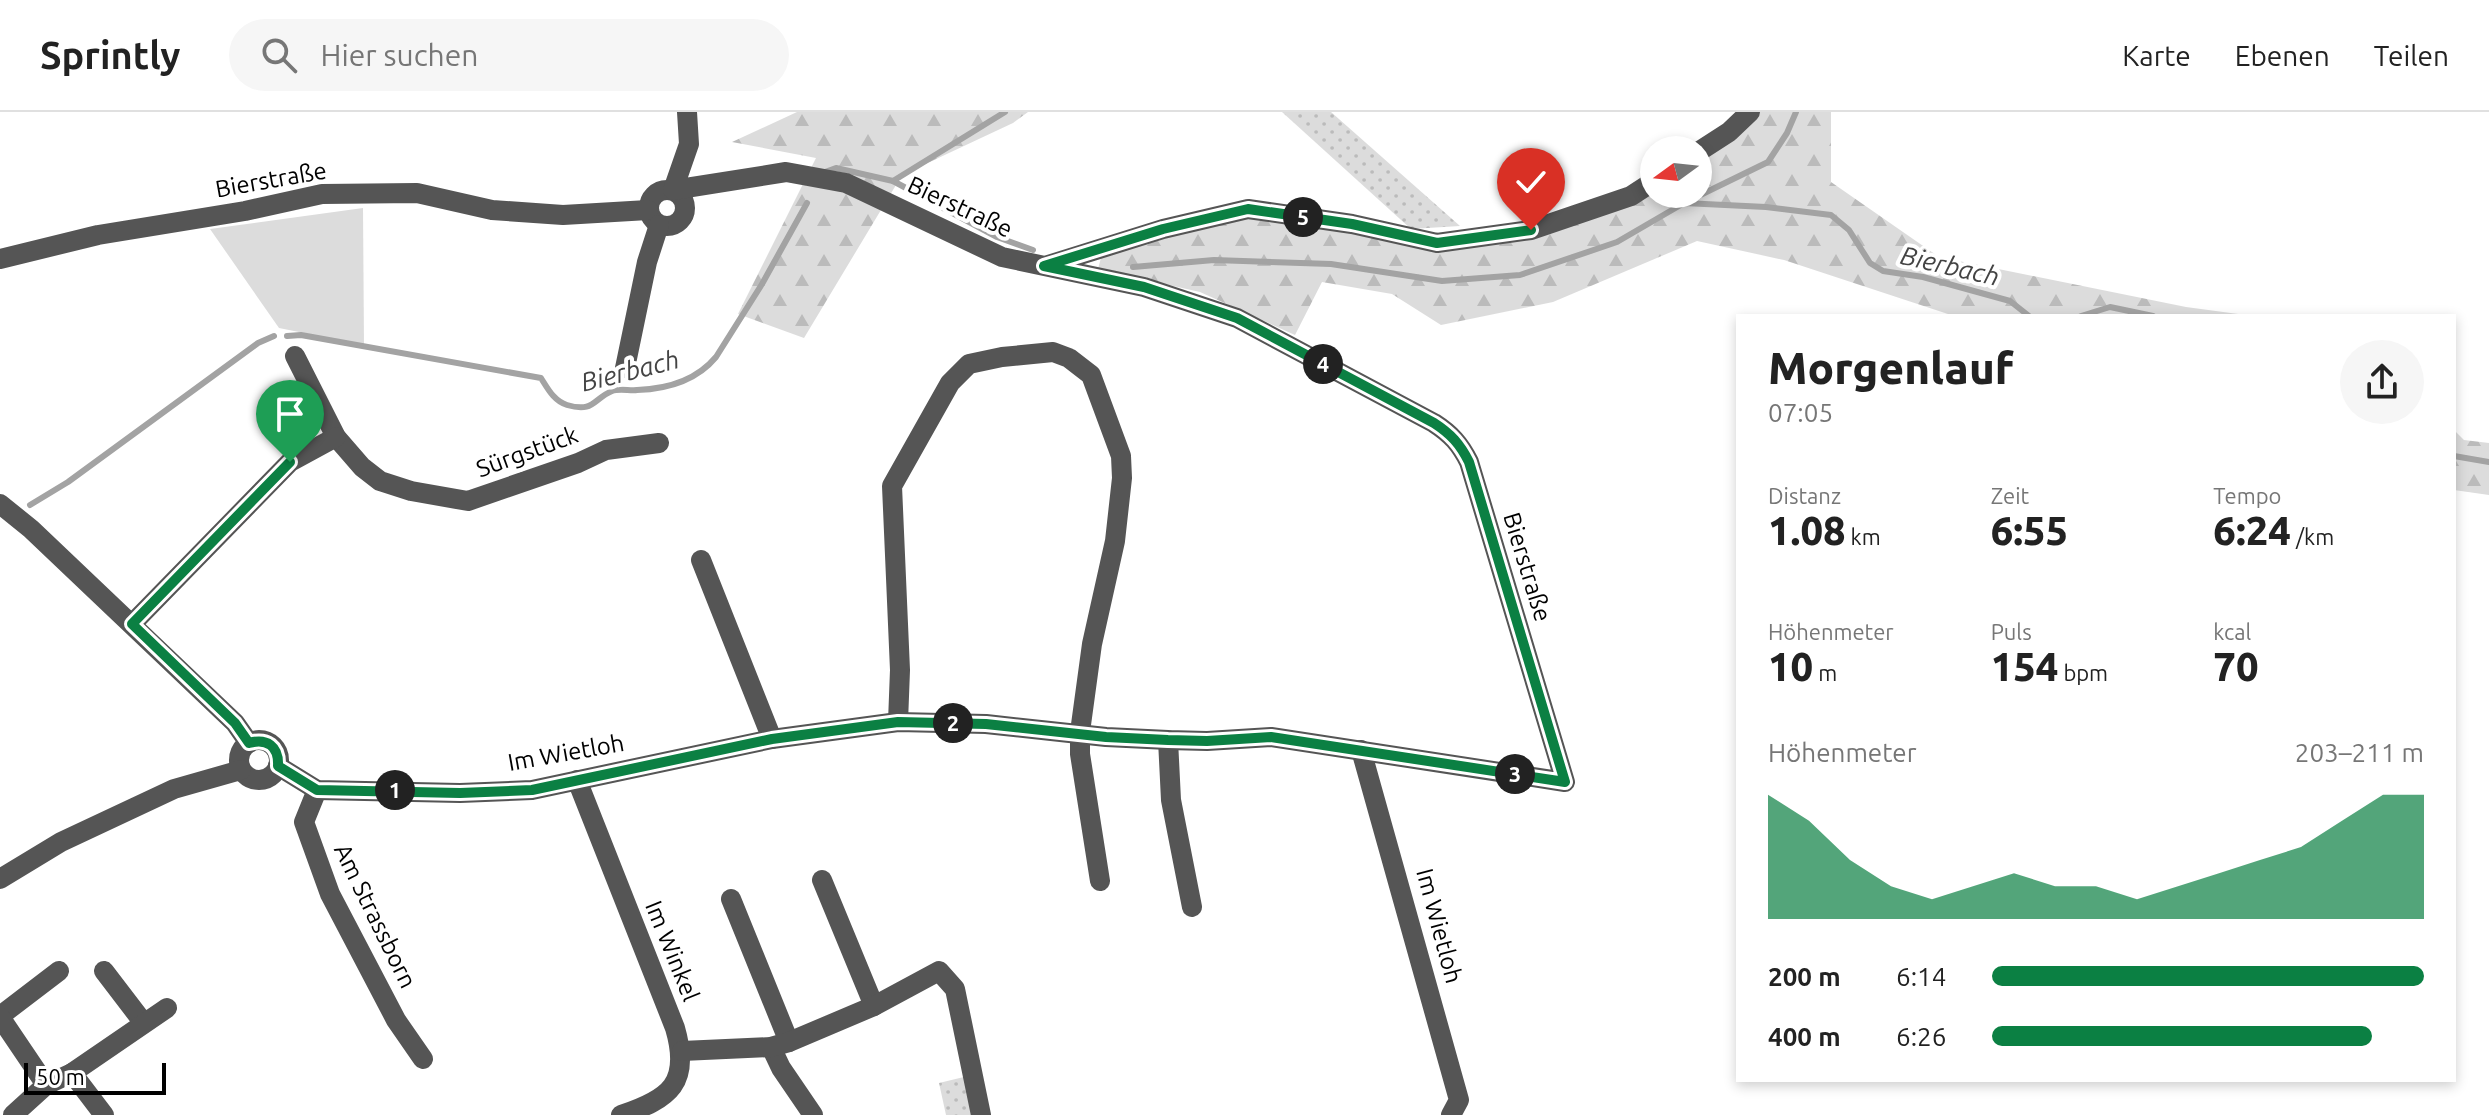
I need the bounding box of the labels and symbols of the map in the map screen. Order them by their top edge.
north arrow [1640,136,1712,208]
pin [1497,148,1565,230]
street label: Bierstraße [213,156,329,203]
street label: Bierstraße [904,171,1017,243]
pin: 5 [1283,197,1323,237]
water label: Bierbach [1898,240,2002,291]
water label: Bierbach [578,344,682,397]
pin: 4 [1303,344,1343,384]
pin [256,380,324,462]
street label: Sürgstück [472,421,581,482]
street label: Bierstraße [1498,509,1557,625]
pin: 2 [933,703,973,743]
street label: Im Wietloh [506,729,626,776]
pin: 3 [1495,754,1535,794]
pin: 1 [375,770,415,810]
street label: Am Strassborn [329,839,422,992]
street label: Im Wietloh [1411,866,1468,986]
street label: Im Winkel [640,897,705,1005]
scale bar [24,1059,166,1095]

